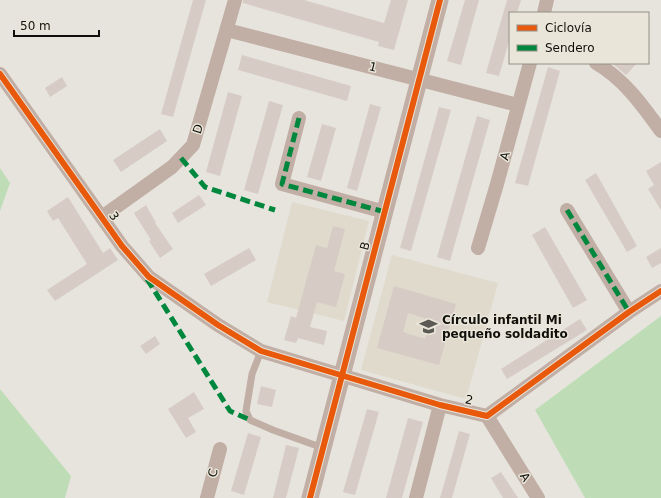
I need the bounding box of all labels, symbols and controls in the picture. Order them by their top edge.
scale bar [14,12,99,38]
legend [509,12,649,64]
text: 50 m [20,19,51,33]
text: Ciclovía [545,21,592,35]
text: Sendero [545,41,595,55]
street label: 1 [368,59,378,75]
street label: D [190,123,206,135]
street label: A [497,149,513,162]
street label: 3 [106,209,122,223]
street label: B [357,240,373,252]
place label: Círculo infantil Mi pequeño soldadito [442,313,568,341]
school or university icon: Círculo infantil Mi pequeño soldadito [419,317,439,337]
street label: 2 [464,392,474,408]
street label: C [205,467,221,479]
street label: A [517,470,534,485]

